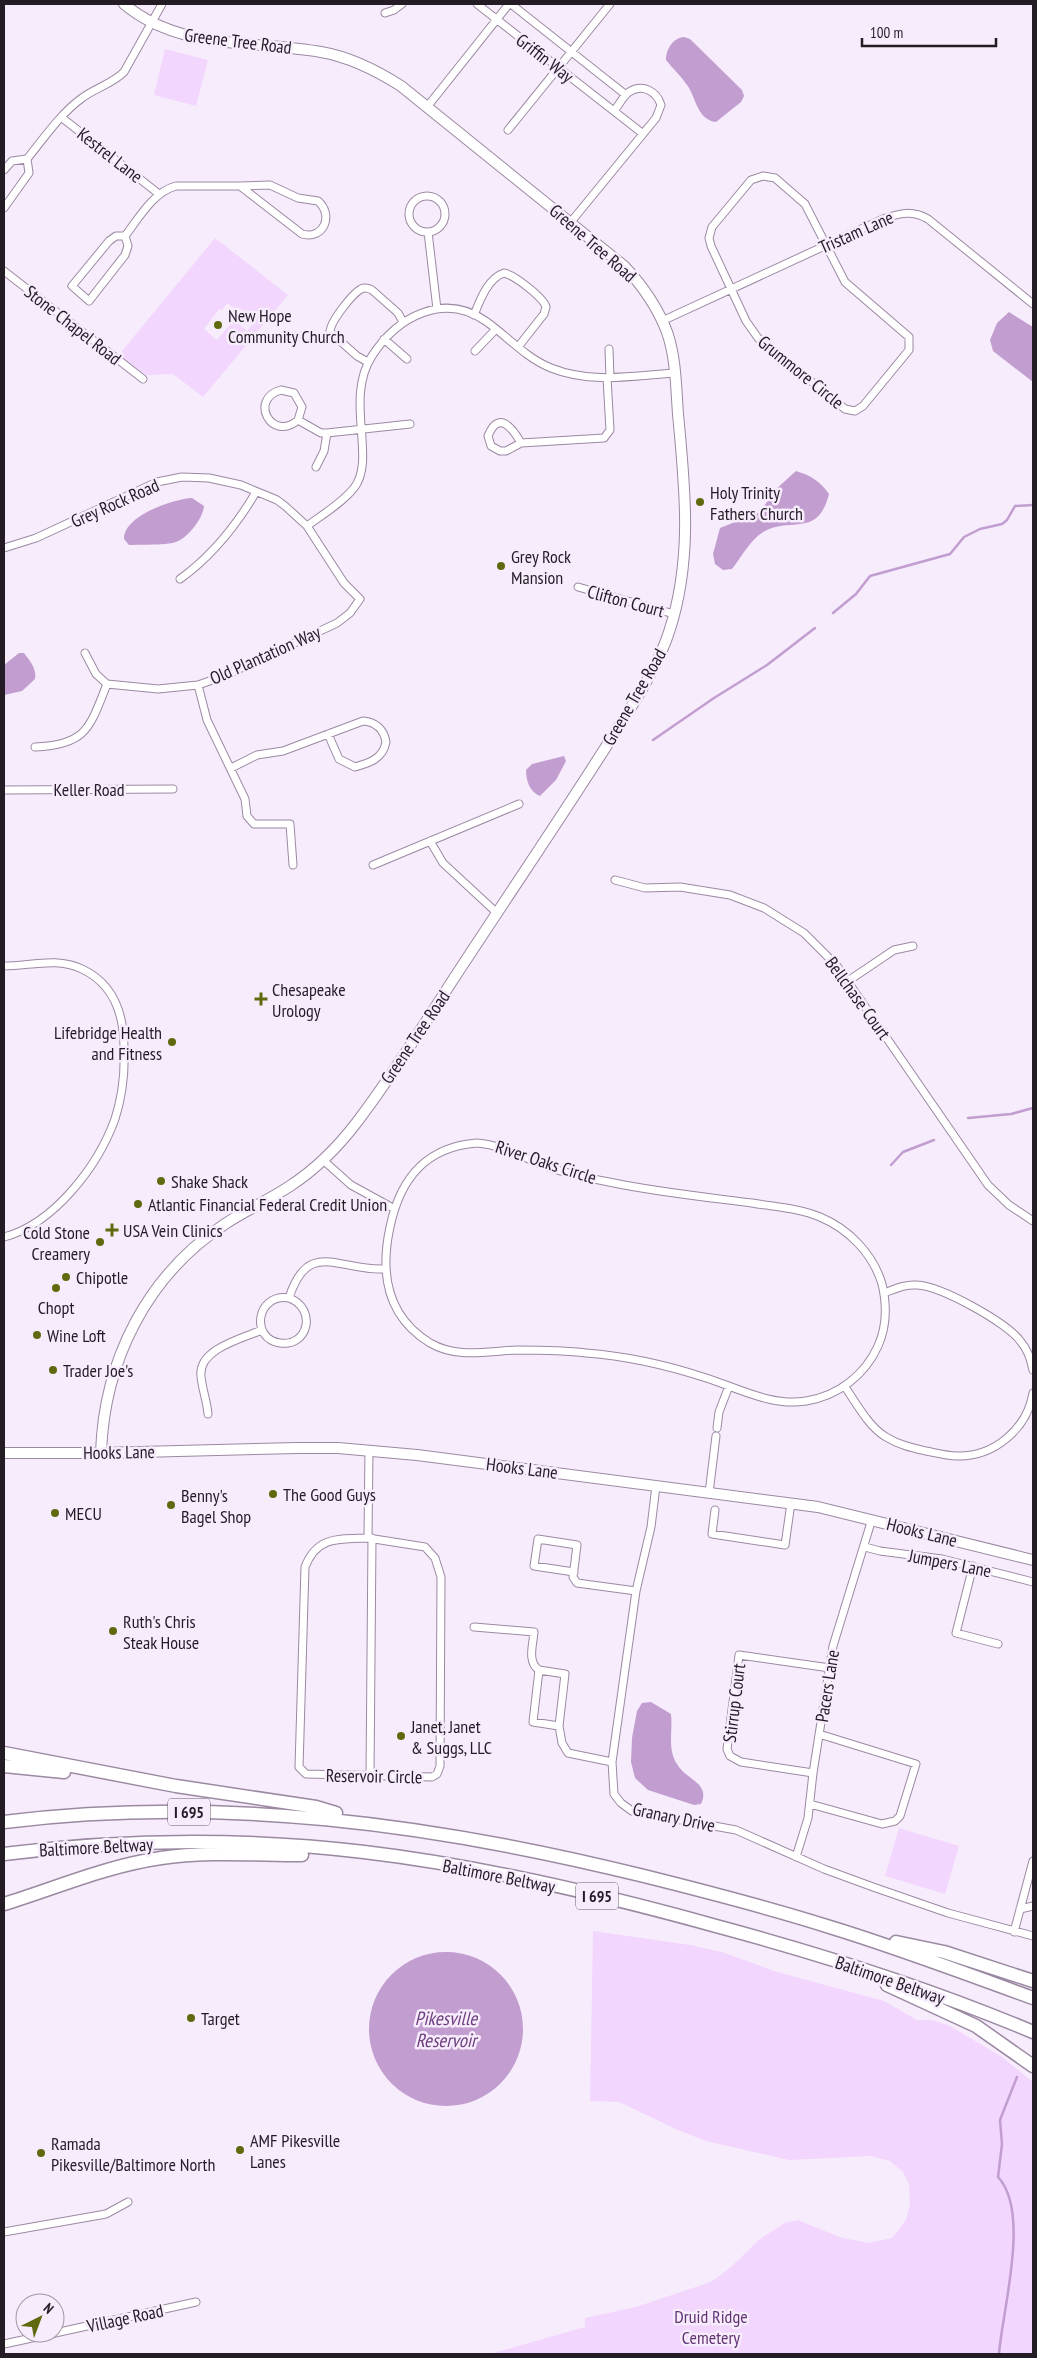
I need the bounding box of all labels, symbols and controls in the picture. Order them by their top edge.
scale bar [862,15,996,47]
street label: Greene Tree Road [183,23,293,59]
text: 100 m [870,23,903,42]
street label: Griffin Way [511,28,579,88]
street label: Kestrel Lane [73,122,147,188]
street label: Greene Tree Road [545,199,641,287]
street label: Tristam Lane [815,205,897,259]
street label: Stone Chapel Road [20,280,126,370]
place label: New Hope Community Church [228,304,345,348]
marker: New Hope Community Church [212,319,224,331]
street label: Grummore Circle [753,330,849,414]
street label: Grey Rock Road [67,473,163,533]
place label: Holy Trinity Fathers Church [710,481,803,525]
marker: Holy Trinity Fathers Church [694,496,706,508]
place label: Grey Rock Mansion [511,545,571,589]
marker: Grey Rock Mansion [495,560,507,572]
street label: Clifton Court [585,580,667,622]
street label: Old Plantation Way [206,620,324,690]
street label: Greene Tree Road [597,645,671,749]
street label: Keller Road [54,778,124,801]
street label: Bellchase Court [820,952,896,1044]
place label: Chesapeake Urology [272,978,346,1022]
street label: Greene Tree Road [375,986,455,1088]
marker: Chesapeake Urology [254,992,268,1006]
place label: Lifebridge Health and Fitness [54,1021,162,1065]
marker: Lifebridge Health and Fitness [166,1036,178,1048]
street label: River Oaks Circle [493,1135,599,1189]
place label: Shake Shack [171,1170,248,1193]
marker: Shake Shack [155,1175,167,1187]
place label: Atlantic Financial Federal Credit Union [148,1193,387,1216]
marker: Atlantic Financial Federal Credit Union [132,1198,144,1210]
place label: USA Vein Clinics [123,1219,223,1242]
place label: Cold Stone Creamery [23,1221,90,1265]
marker: USA Vein Clinics [105,1223,119,1237]
marker: Cold Stone Creamery [94,1236,106,1248]
place label: Chipotle [76,1266,128,1289]
marker: Chipotle [60,1271,72,1283]
marker: Chopt [50,1282,62,1294]
place label: Chopt [38,1296,74,1319]
place label: Wine Loft [47,1324,106,1347]
marker: Wine Loft [31,1329,43,1341]
place label: Trader Joe's [63,1359,133,1382]
marker: Trader Joe's [47,1364,59,1376]
street label: Hooks Lane [83,1440,155,1464]
street label: Hooks Lane [485,1452,559,1484]
place label: The Good Guys [283,1483,376,1506]
place label: Benny's Bagel Shop [181,1484,251,1528]
marker: The Good Guys [267,1488,279,1500]
marker: Benny's Bagel Shop [165,1499,177,1511]
place label: MECU [65,1502,102,1525]
marker: MECU [49,1507,61,1519]
street label: Hooks Lane [884,1512,960,1552]
street label: Jumpers Lane [906,1544,993,1582]
place label: Ruth's Chris Steak House [123,1610,199,1654]
marker: Ruth's Chris Steak House [107,1625,119,1637]
street label: Pacers Lane [810,1648,844,1724]
street label: Stirrup Court [718,1662,750,1744]
place label: Janet, Janet & Suggs, LLC [410,1715,492,1759]
marker: Janet, Janet & Suggs, LLC [395,1730,407,1742]
street label: Reservoir Circle [326,1764,422,1788]
street label: Granary Drive [631,1797,717,1837]
road number: I 695 [168,1798,210,1825]
street label: Baltimore Beltway [38,1833,154,1861]
street label: Baltimore Beltway [441,1854,557,1898]
road number: I 695 [576,1882,618,1910]
street label: Baltimore Beltway [832,1951,948,2010]
water label: Pikesville Reservoir [415,2006,479,2052]
place label: Target [201,2007,240,2030]
marker: Target [185,2012,197,2024]
place label: AMF Pikesville Lanes [250,2129,340,2173]
place label: Ramada Pikesville/Baltimore North [51,2132,215,2176]
marker: AMF Pikesville Lanes [234,2144,246,2156]
marker: Ramada Pikesville/Baltimore North [35,2147,47,2159]
north arrow [15,2293,65,2343]
text: N [40,2299,58,2318]
street label: Village Road [84,2299,165,2338]
park label: Druid Ridge Cemetery [674,2305,748,2349]

